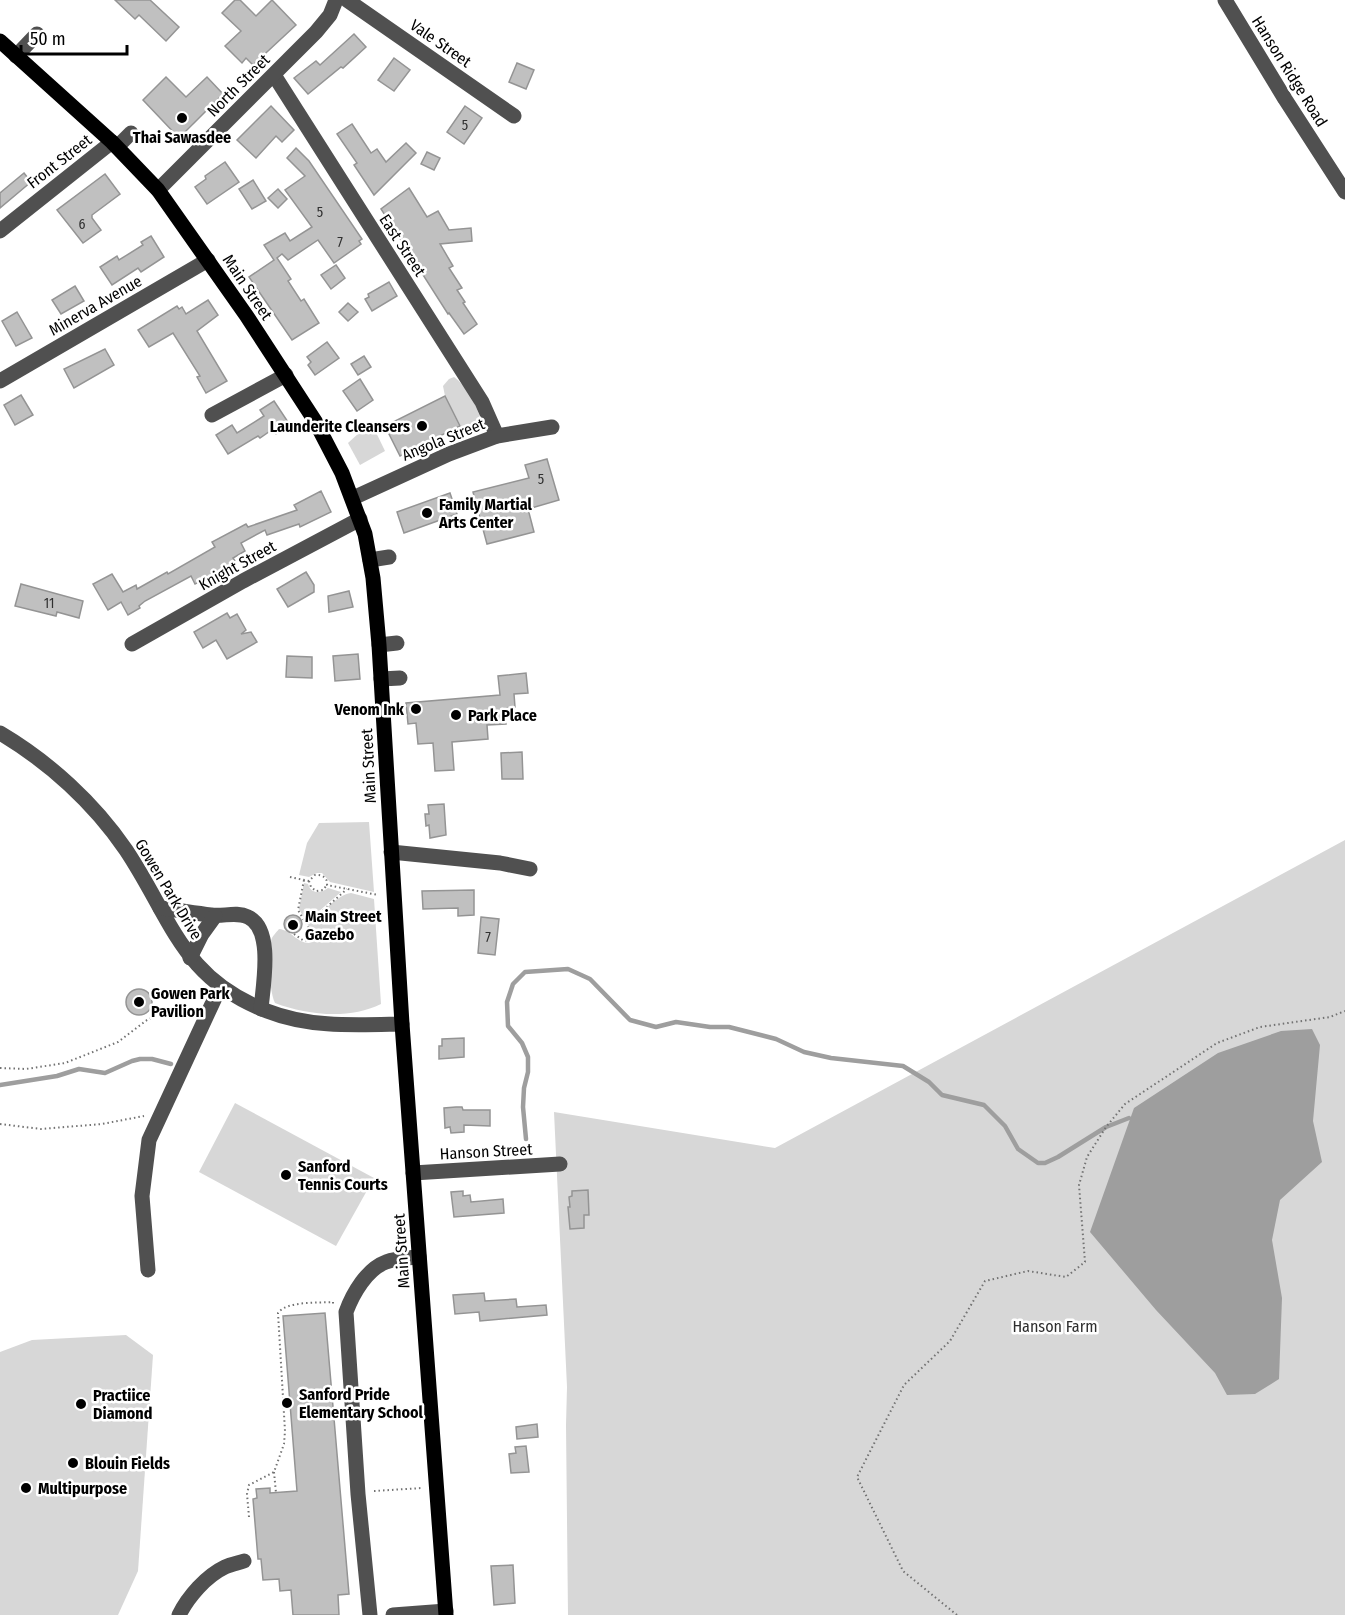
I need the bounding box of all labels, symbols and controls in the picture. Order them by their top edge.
street label: Hanson Ridge Road [1248,12,1331,130]
street label: Vale Street [406,15,476,72]
scale bar [21,18,128,56]
text: 50 m [30,28,66,50]
street label: North Street [203,50,274,121]
marker: Thai Sawasdee [175,111,189,125]
house number: 5 [462,117,468,134]
place label: Thai Sawasdee [133,128,231,147]
street label: Front Street [23,130,96,193]
house number: 5 [317,204,323,221]
street label: East Street [375,211,430,281]
house number: 6 [79,216,86,233]
house number: 7 [337,234,343,251]
street label: Main Street [219,251,277,324]
street label: Minerva Avenue [46,271,145,340]
street label: Angola Street [399,414,488,465]
place label: Launderite Cleansers [270,417,410,436]
marker: Launderite Cleansers [415,419,429,433]
house number: 5 [538,471,544,488]
place label: Family Martial Arts Center [438,495,532,532]
marker: Family Martial Arts Center [420,506,434,520]
street label: Knight Street [195,536,280,594]
house number: 11 [44,595,54,612]
place label: Venom Ink [334,700,405,719]
marker: Venom Ink [409,702,423,716]
place label: Park Place [468,706,537,725]
marker: Park Place [449,708,463,722]
street label: Main Street [357,727,380,804]
street label: Gowen Park Drive [131,835,206,943]
place label: Main Street Gazebo [305,907,382,944]
marker: Main Street Gazebo [286,918,300,932]
house number: 7 [485,929,491,946]
place label: Gowen Park Pavilion [151,984,231,1021]
marker: Gowen Park Pavilion [132,995,146,1009]
street label: Hanson Street [439,1140,534,1163]
place label: Sanford Tennis Courts [298,1157,388,1194]
marker: Sanford Tennis Courts [279,1168,293,1182]
street label: Main Street [389,1212,414,1289]
park label: Hanson Farm [1012,1317,1098,1336]
place label: Sanford Pride Elementary School [299,1385,424,1422]
place label: Practiice Diamond [93,1386,152,1423]
marker: Sanford Pride Elementary School [280,1396,294,1410]
marker: Practiice Diamond [74,1397,88,1411]
place label: Blouin Fields [85,1454,170,1473]
marker: Blouin Fields [66,1456,80,1470]
place label: Multipurpose [38,1479,127,1498]
marker: Multipurpose [19,1481,33,1495]

